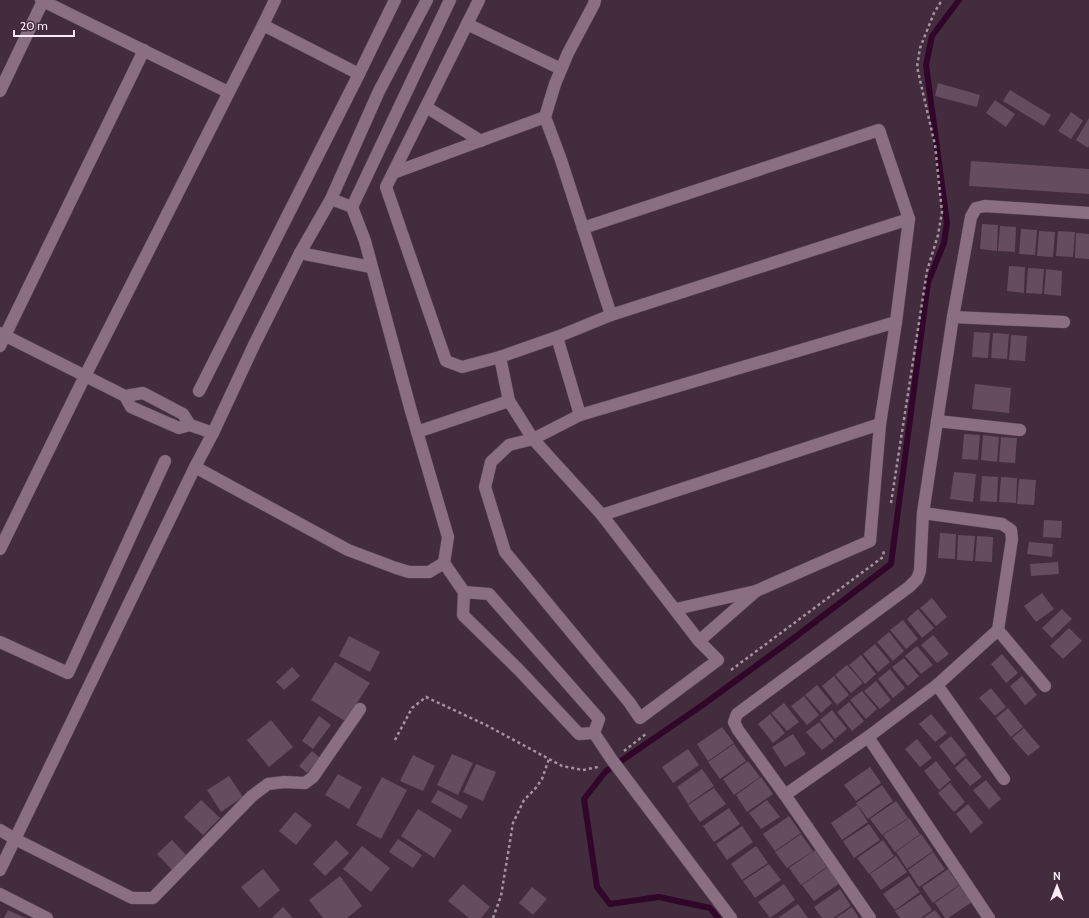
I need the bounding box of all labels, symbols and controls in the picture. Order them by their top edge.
scale bar [14,12,74,38]
text: 20 m [20,18,48,33]
north arrow [1037,866,1077,906]
text: N [1053,869,1061,883]

